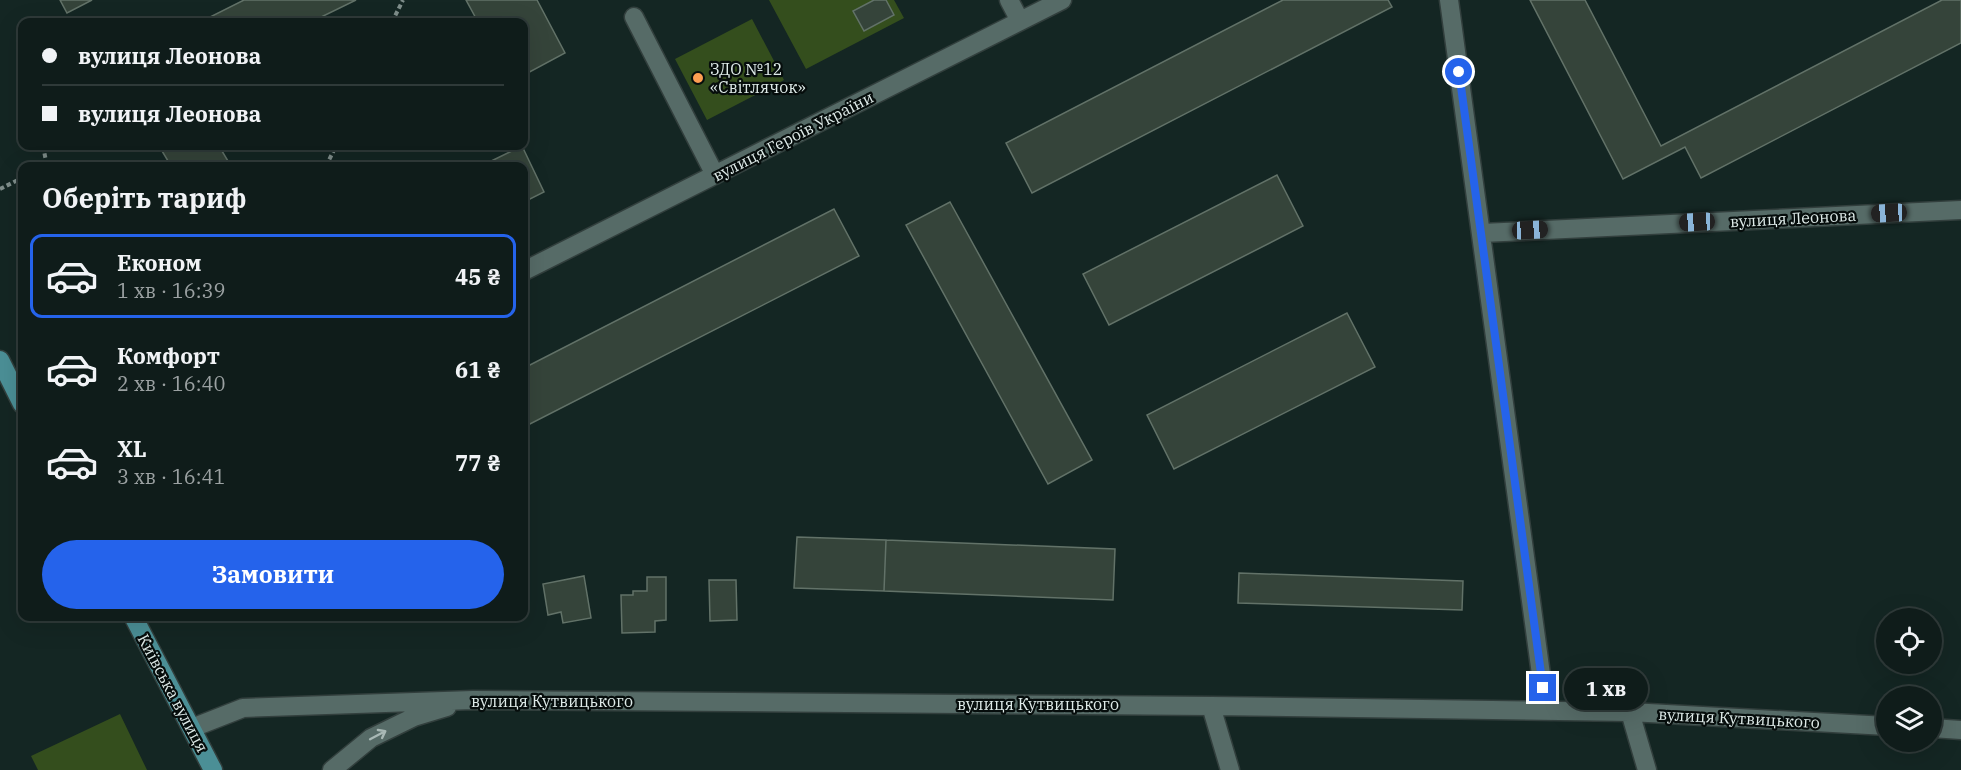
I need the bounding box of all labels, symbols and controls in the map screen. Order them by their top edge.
text: вулиця Леонова [78,41,261,70]
route start [1445,58,1472,85]
place label: ЗДО №12 «Світлячок» [710,59,806,97]
marker: ЗДО №12 «Світлячок» [691,71,705,85]
street label: вулиця Героїв України [709,87,877,185]
text: вулиця Леонова [78,99,261,128]
text: Оберіть тариф [42,180,247,215]
car [1871,203,1907,223]
street label: вулиця Леонова [1729,205,1857,231]
car [1679,212,1715,232]
car [1512,220,1548,240]
text: Економ [117,248,202,277]
icon: car [45,249,99,303]
text: 45 ₴ [455,262,501,291]
text: 1 хв · 16:39 [117,277,226,304]
text: Комфорт [117,341,220,370]
icon: car [45,342,99,396]
text: 61 ₴ [455,355,501,384]
text: 2 хв · 16:40 [117,370,226,397]
text: XL [117,434,147,463]
icon: car [45,435,99,489]
text: 77 ₴ [455,448,501,477]
text: 3 хв · 16:41 [117,463,226,490]
button: Замовити [42,540,504,609]
map controls [1876,608,1942,752]
button: locate [1876,608,1942,674]
street label: Київська вулиця [133,630,213,756]
callout: 1 хв [1564,667,1648,709]
route end [1529,674,1556,701]
text: 1 хв [1586,675,1626,702]
button: layers [1876,686,1942,752]
street label: вулиця Кутвицького [471,691,633,711]
street label: вулиця Кутвицького [957,694,1119,714]
street label: вулиця Кутвицького [1658,704,1820,732]
one-way arrow [369,729,386,741]

